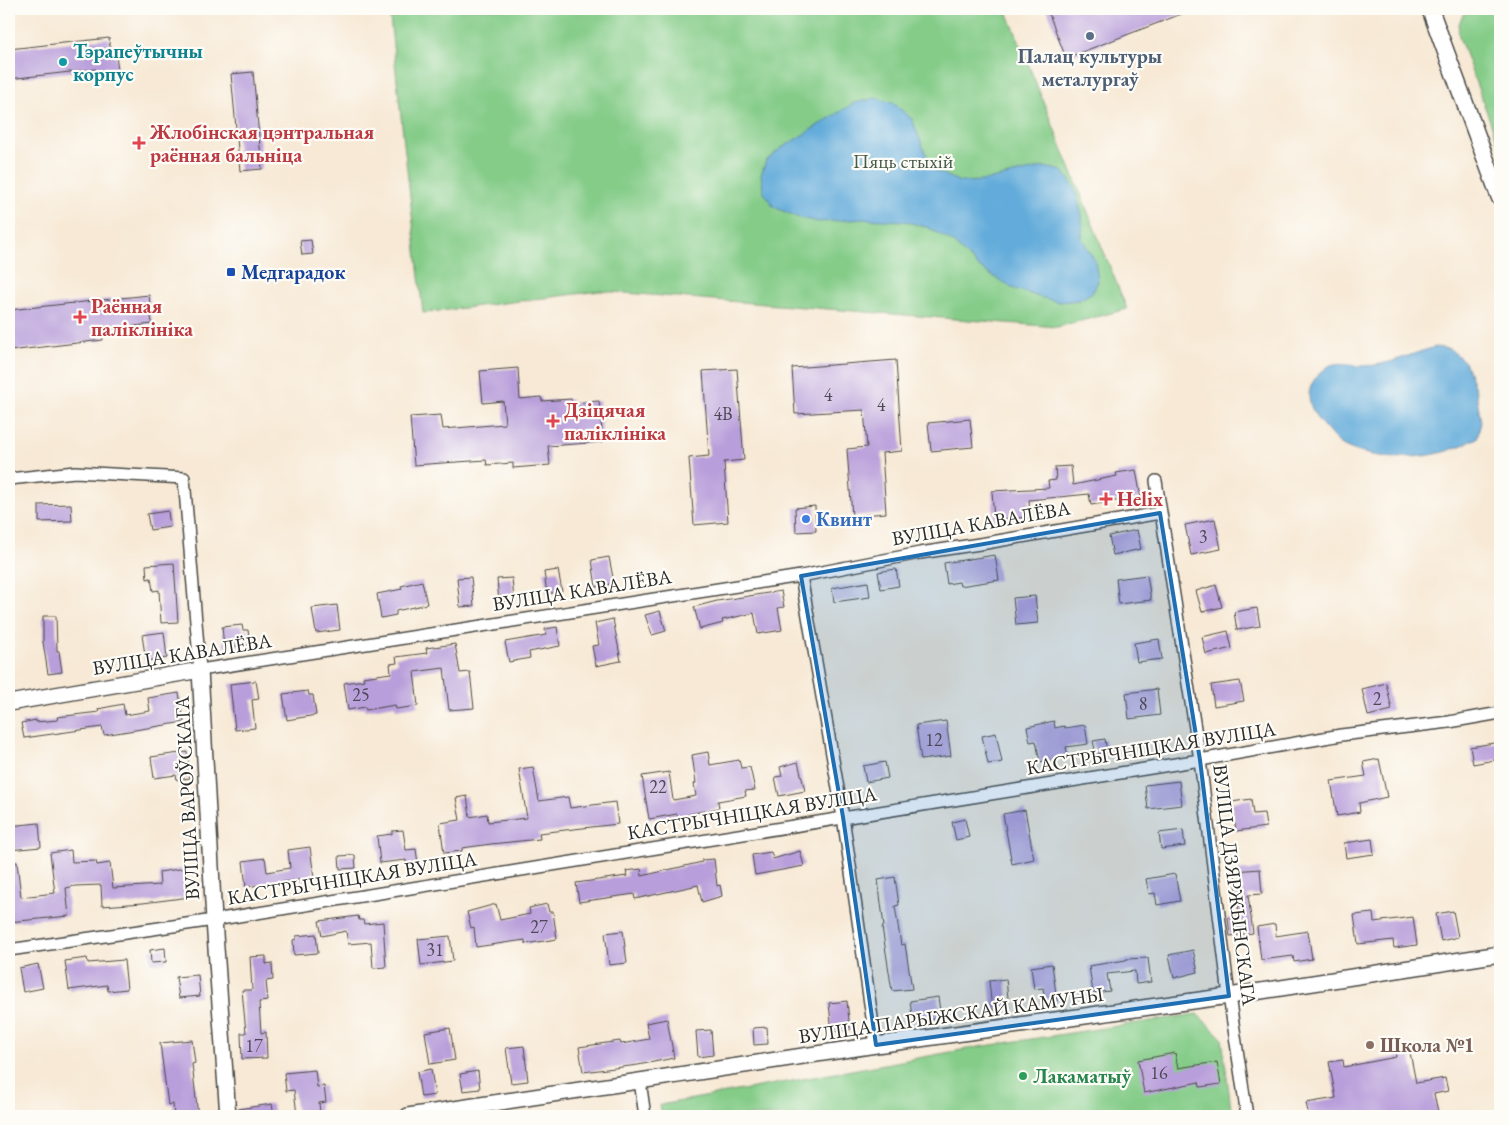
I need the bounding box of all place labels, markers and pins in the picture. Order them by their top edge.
marker: Палац культуры металургаў [1084,30,1096,42]
place label: Тэрапеўтычны корпус [73,38,203,87]
place label: Палац культуры металургаў [1018,43,1162,92]
marker: Тэрапеўтычны корпус [57,56,69,68]
place label: Жлобінская цэнтральная раённая бальніца [149,119,375,168]
marker: Жлобінская цэнтральная раённая бальніца [132,136,146,150]
place label: Медгарадок [241,259,345,285]
marker: Медгарадок [225,266,237,278]
place label: Раённая паліклініка [91,293,193,342]
marker: Раённая паліклініка [73,310,87,324]
place label: Дзіцячая паліклініка [564,397,666,446]
marker: Дзіцячая паліклініка [546,414,560,428]
place label: Helix [1117,486,1163,512]
marker: Helix [1099,492,1113,506]
place label: Квинт [816,506,872,532]
marker: Квинт [800,513,812,525]
place label: Школа №1 [1380,1032,1474,1058]
marker: Школа №1 [1364,1039,1376,1051]
place label: Лакаматыў [1033,1063,1132,1089]
marker: Лакаматыў [1017,1070,1029,1082]

